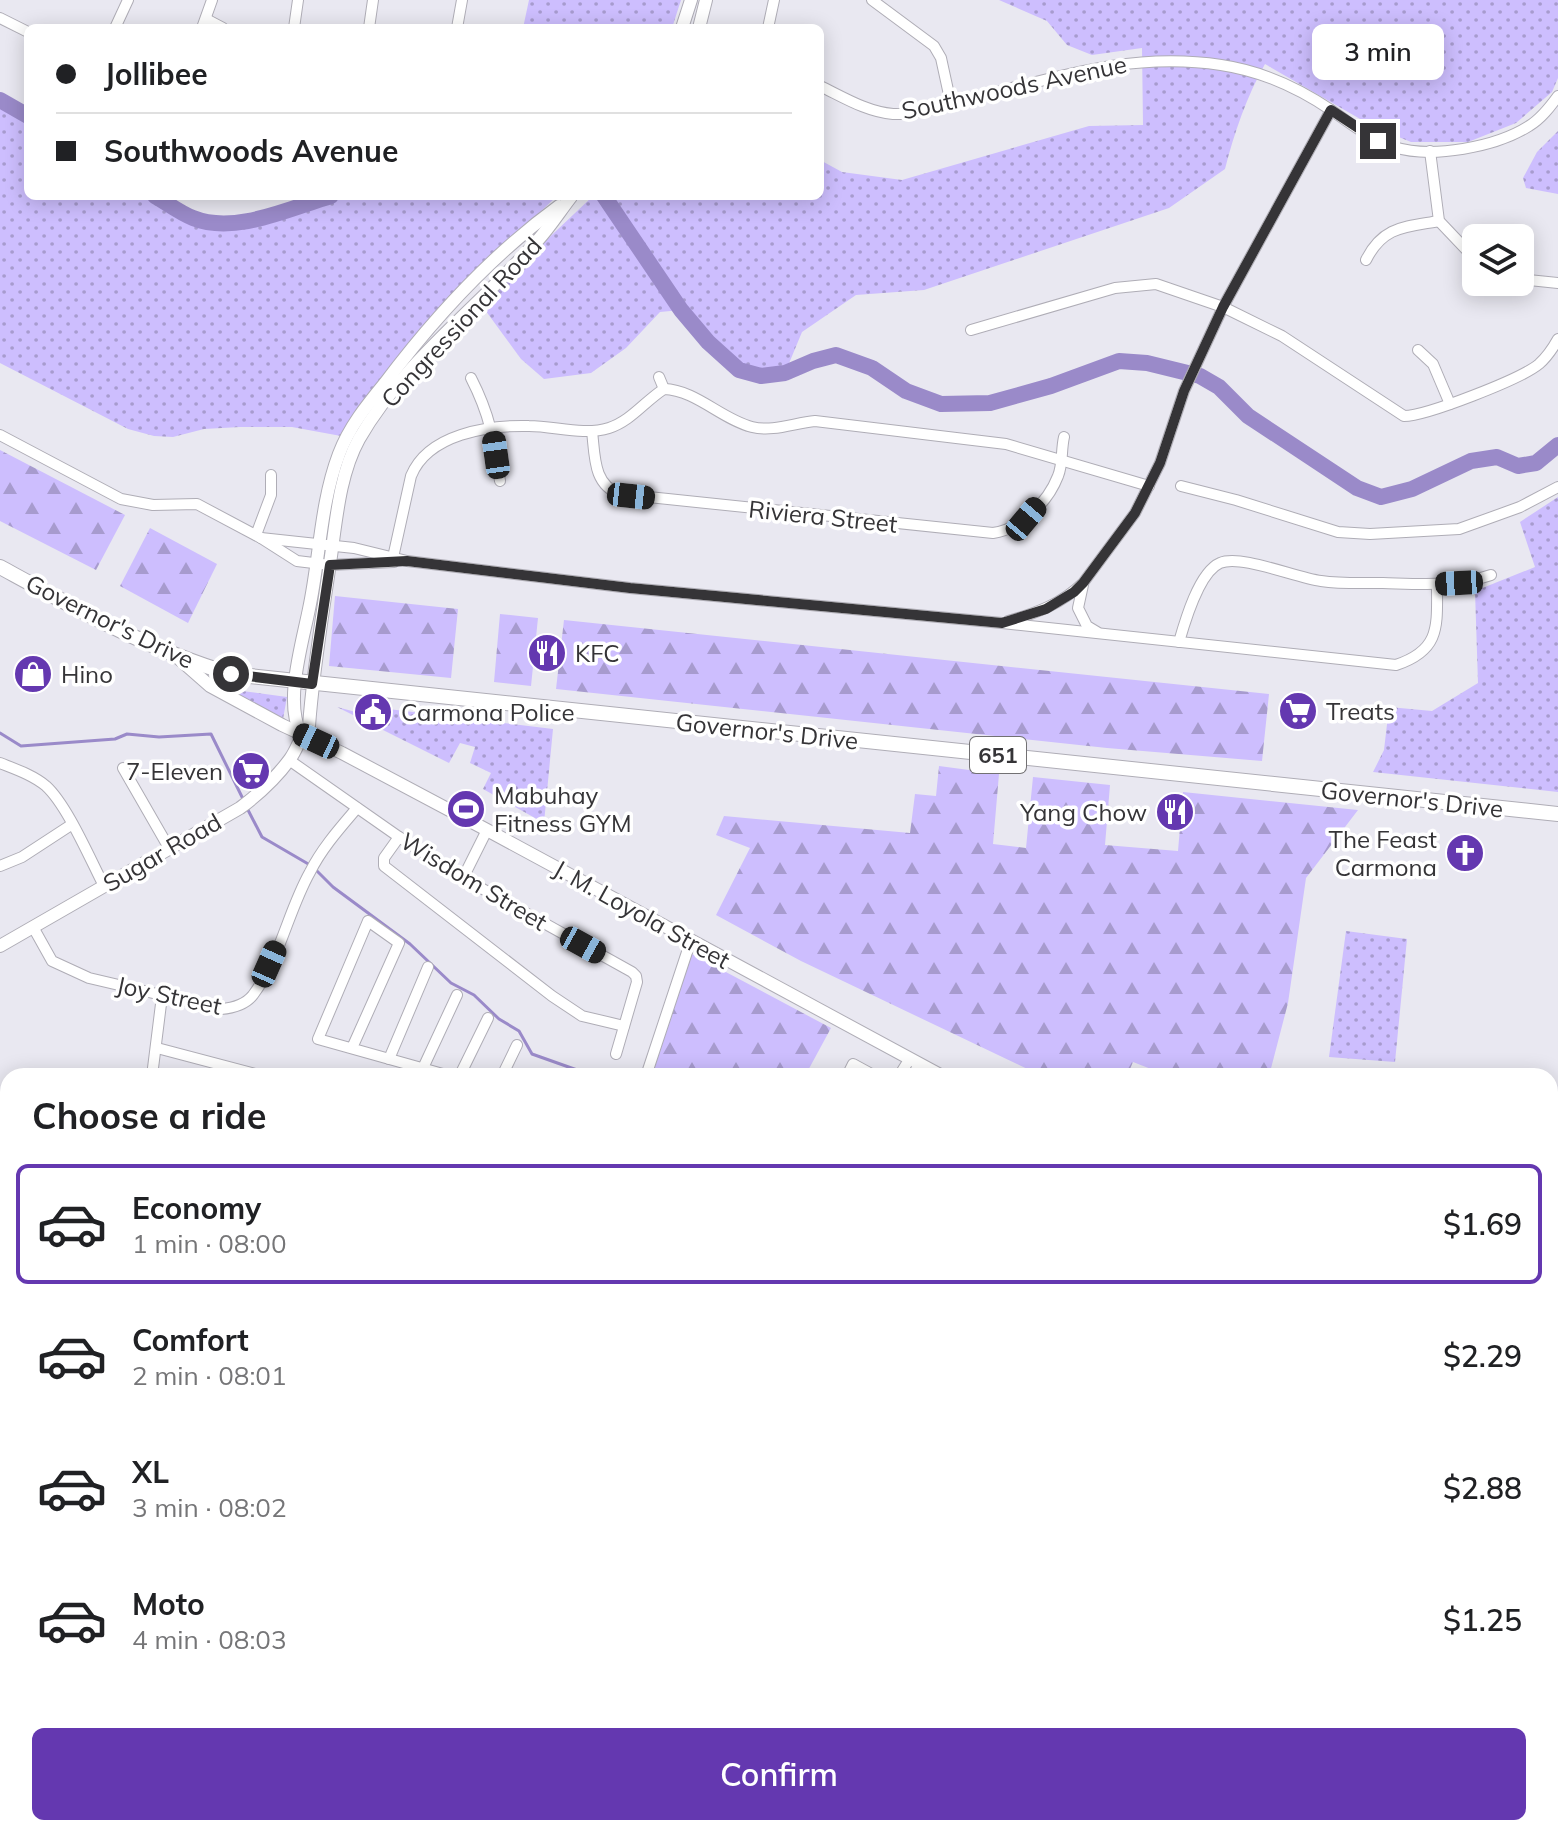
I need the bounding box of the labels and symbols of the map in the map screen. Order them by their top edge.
callout: 3 min [1312,25,1444,81]
street label: Southwoods Avenue [899,49,1129,125]
route end [1360,123,1396,159]
street label: Congressional Road [374,231,548,413]
car [481,430,511,480]
car [606,482,656,510]
street label: Riviera Street [747,493,899,539]
car [1001,493,1051,545]
street label: Governor's Drive [21,567,199,675]
car [1434,570,1484,596]
restaurant icon: KFC [526,632,568,674]
place label: KFC [575,638,620,668]
shop icon: Hino [12,653,54,695]
route start [213,656,249,692]
place label: Hino [61,659,113,689]
supermarket icon: Treats [1277,690,1319,732]
public building icon: Carmona Police [352,691,394,733]
place label: Treats [1326,696,1395,726]
place label: Carmona Police [401,697,575,727]
street label: Governor's Drive [674,706,860,756]
car [289,720,343,762]
road number: 651 [970,737,1026,773]
supermarket icon: 7-Eleven [230,750,272,792]
place label: 7-Eleven [126,756,223,786]
street label: Governor's Drive [1319,774,1505,824]
place label: Mabuhay Fitness GYM [494,780,631,838]
sports icon: Mabuhay Fitness GYM [445,788,487,830]
restaurant icon: Yang Chow [1154,791,1196,833]
place label: Yang Chow [1019,797,1147,827]
street label: Sugar Road [98,806,226,898]
place label: The Feast Carmona [1328,824,1437,882]
street label: Wisdom Street [395,825,553,937]
church icon: The Feast Carmona [1444,832,1486,874]
street label: J. M. Loyola Street [549,853,735,975]
car [556,923,610,967]
car [248,937,290,991]
street label: Joy Street [114,969,224,1021]

